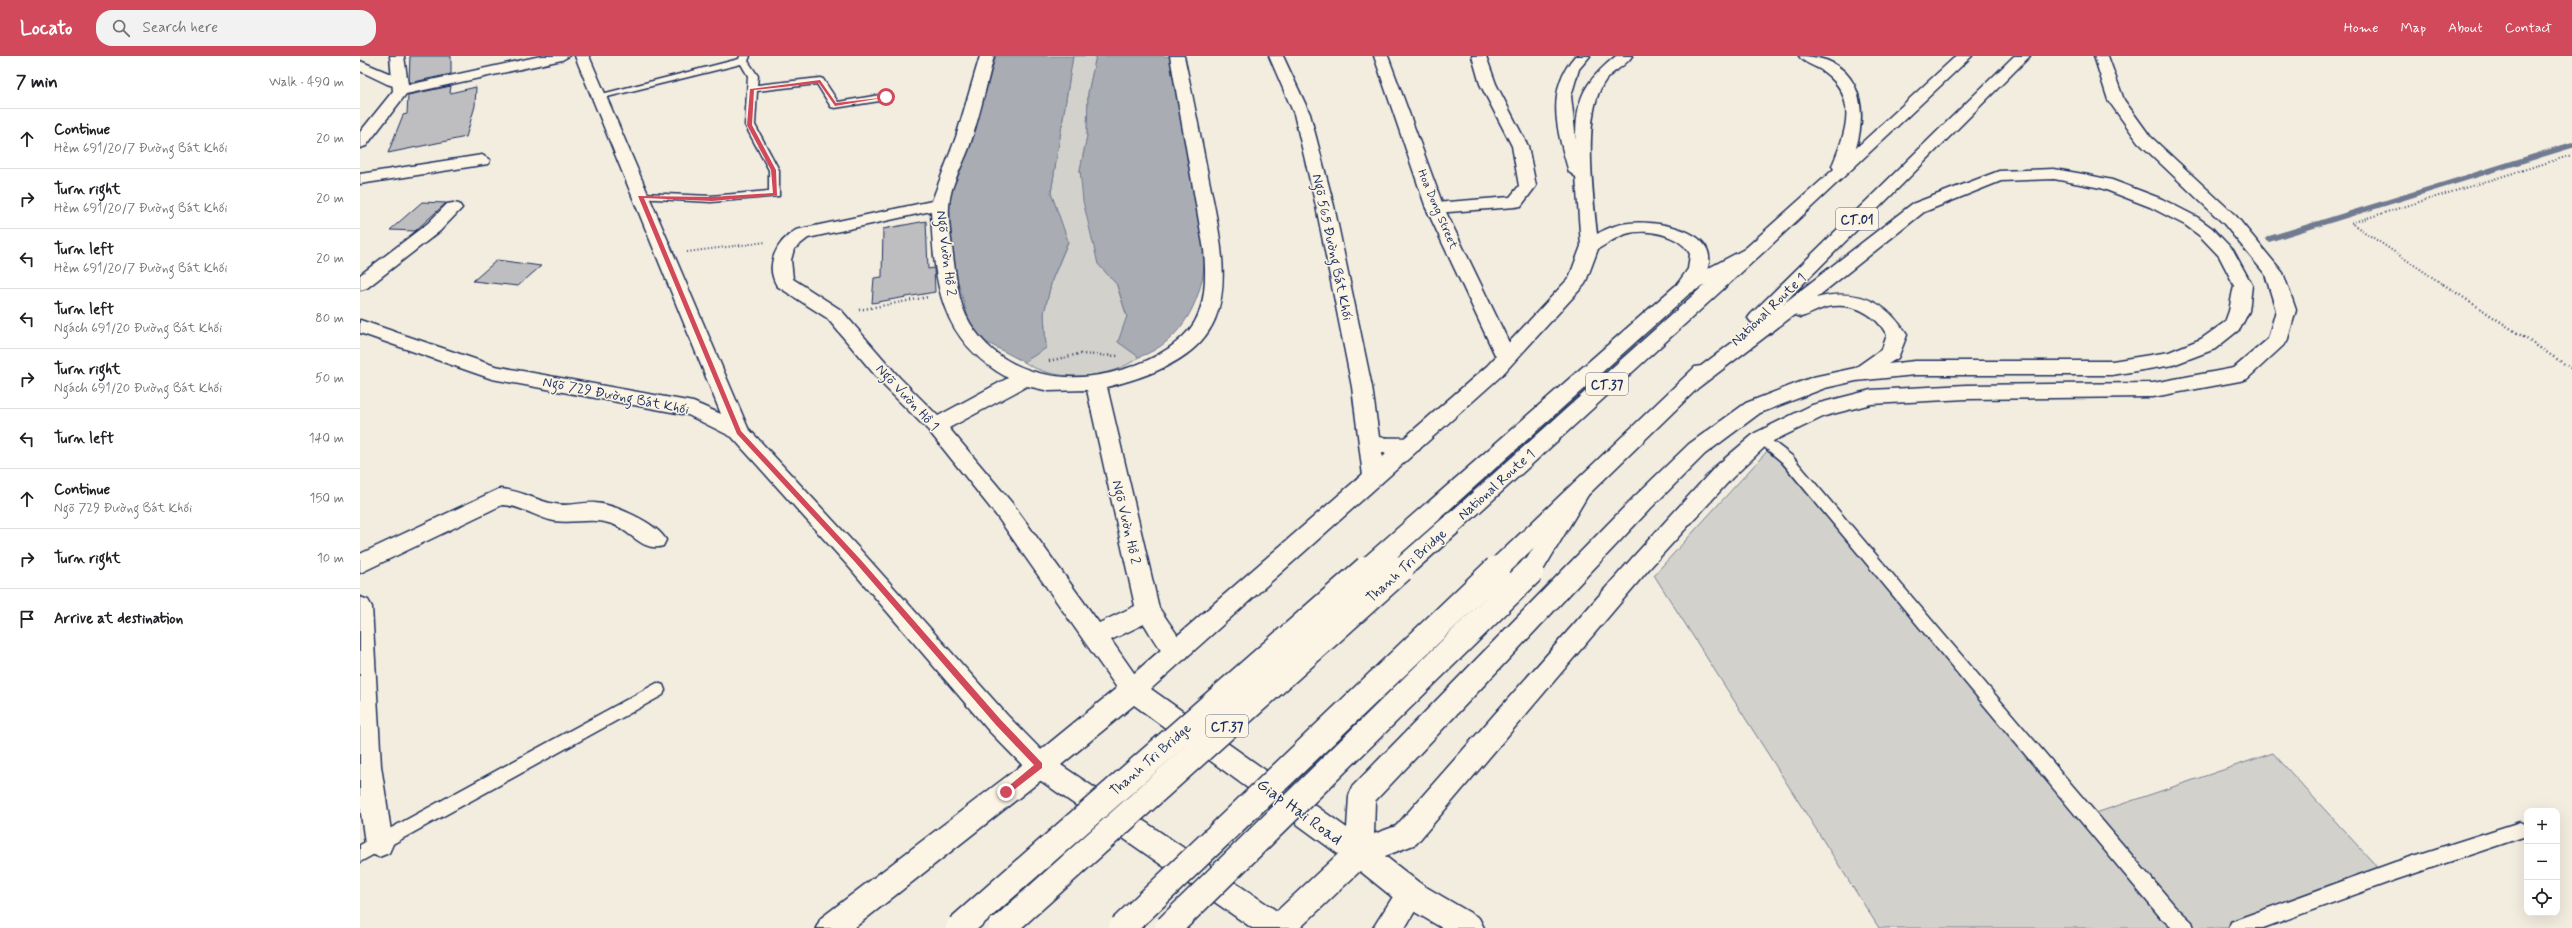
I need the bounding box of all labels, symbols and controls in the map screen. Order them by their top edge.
search box [96,10,376,46]
text: Locato [20,16,72,41]
icon: search [110,17,132,39]
text: Search here [142,18,218,38]
text: Home [2344,19,2378,37]
text: Map [2400,19,2426,37]
text: About [2448,19,2483,37]
text: Contact [2505,19,2552,37]
text: 7 min [16,71,58,93]
text: Walk · 490 m [269,74,344,91]
route start [877,88,895,106]
text: Continue [54,120,110,140]
icon: ahead [16,128,38,150]
text: 20 m [316,130,344,147]
text: Hẻm 691/20/7 Đường Bát Khối [54,140,227,157]
street label: Hoa Dong Street [1413,167,1461,252]
street label: Ngõ 565 Đường Bát Khối [1306,172,1356,323]
text: Turn right [54,180,121,200]
icon: right [16,188,38,210]
text: 20 m [316,190,344,207]
text: Hẻm 691/20/7 Đường Bát Khối [54,200,227,217]
road number: CT.01 [1836,208,1878,230]
street label: Ngõ Vườn Hồ 2 [930,209,960,297]
text: Turn left [54,240,114,260]
icon: left [16,248,38,270]
text: 20 m [316,250,344,267]
text: Hẻm 691/20/7 Đường Bát Khối [54,260,227,277]
street label: National Route 1 [1727,269,1810,350]
text: Turn left [54,300,114,320]
icon: left [16,308,38,330]
text: 80 m [315,310,344,327]
text: Ngách 691/20 Đường Bát Khối [54,320,222,337]
text: Turn right [54,360,121,380]
street label: Ngõ Vườn Hồ 1 [870,360,943,436]
icon: right [16,368,38,390]
text: 50 m [315,370,344,387]
street label: Ngõ 729 Đường Bát Khối [541,373,691,421]
road number: CT.37 [1586,373,1628,395]
text: Ngách 691/20 Đường Bát Khối [54,380,222,397]
icon: left [16,428,38,450]
text: Turn left [54,429,114,449]
text: 140 m [309,430,344,447]
street label: National Route 1 [1454,445,1539,524]
street label: Ngõ Vườn Hồ 2 [1106,478,1144,567]
text: Continue [54,480,110,500]
icon: ahead [16,488,38,510]
text: 150 m [310,490,344,507]
text: Ngõ 729 Đường Bát Khối [54,500,192,517]
street label: Thanh Tri Bridge [1363,525,1451,607]
icon: right [16,548,38,570]
text: Turn right [54,549,121,569]
text: 10 m [317,550,344,567]
icon: arrive [16,608,38,630]
text: Arrive at destination [54,609,183,629]
road number: CT.37 [1206,715,1248,737]
street label: Thanh Tri Bridge [1106,719,1195,800]
street label: Giap Hai Road [1252,773,1347,850]
route end [997,783,1015,801]
map controls [2524,808,2560,916]
button: + [2524,808,2560,844]
button: − [2524,844,2560,880]
button: locate [2524,880,2560,916]

